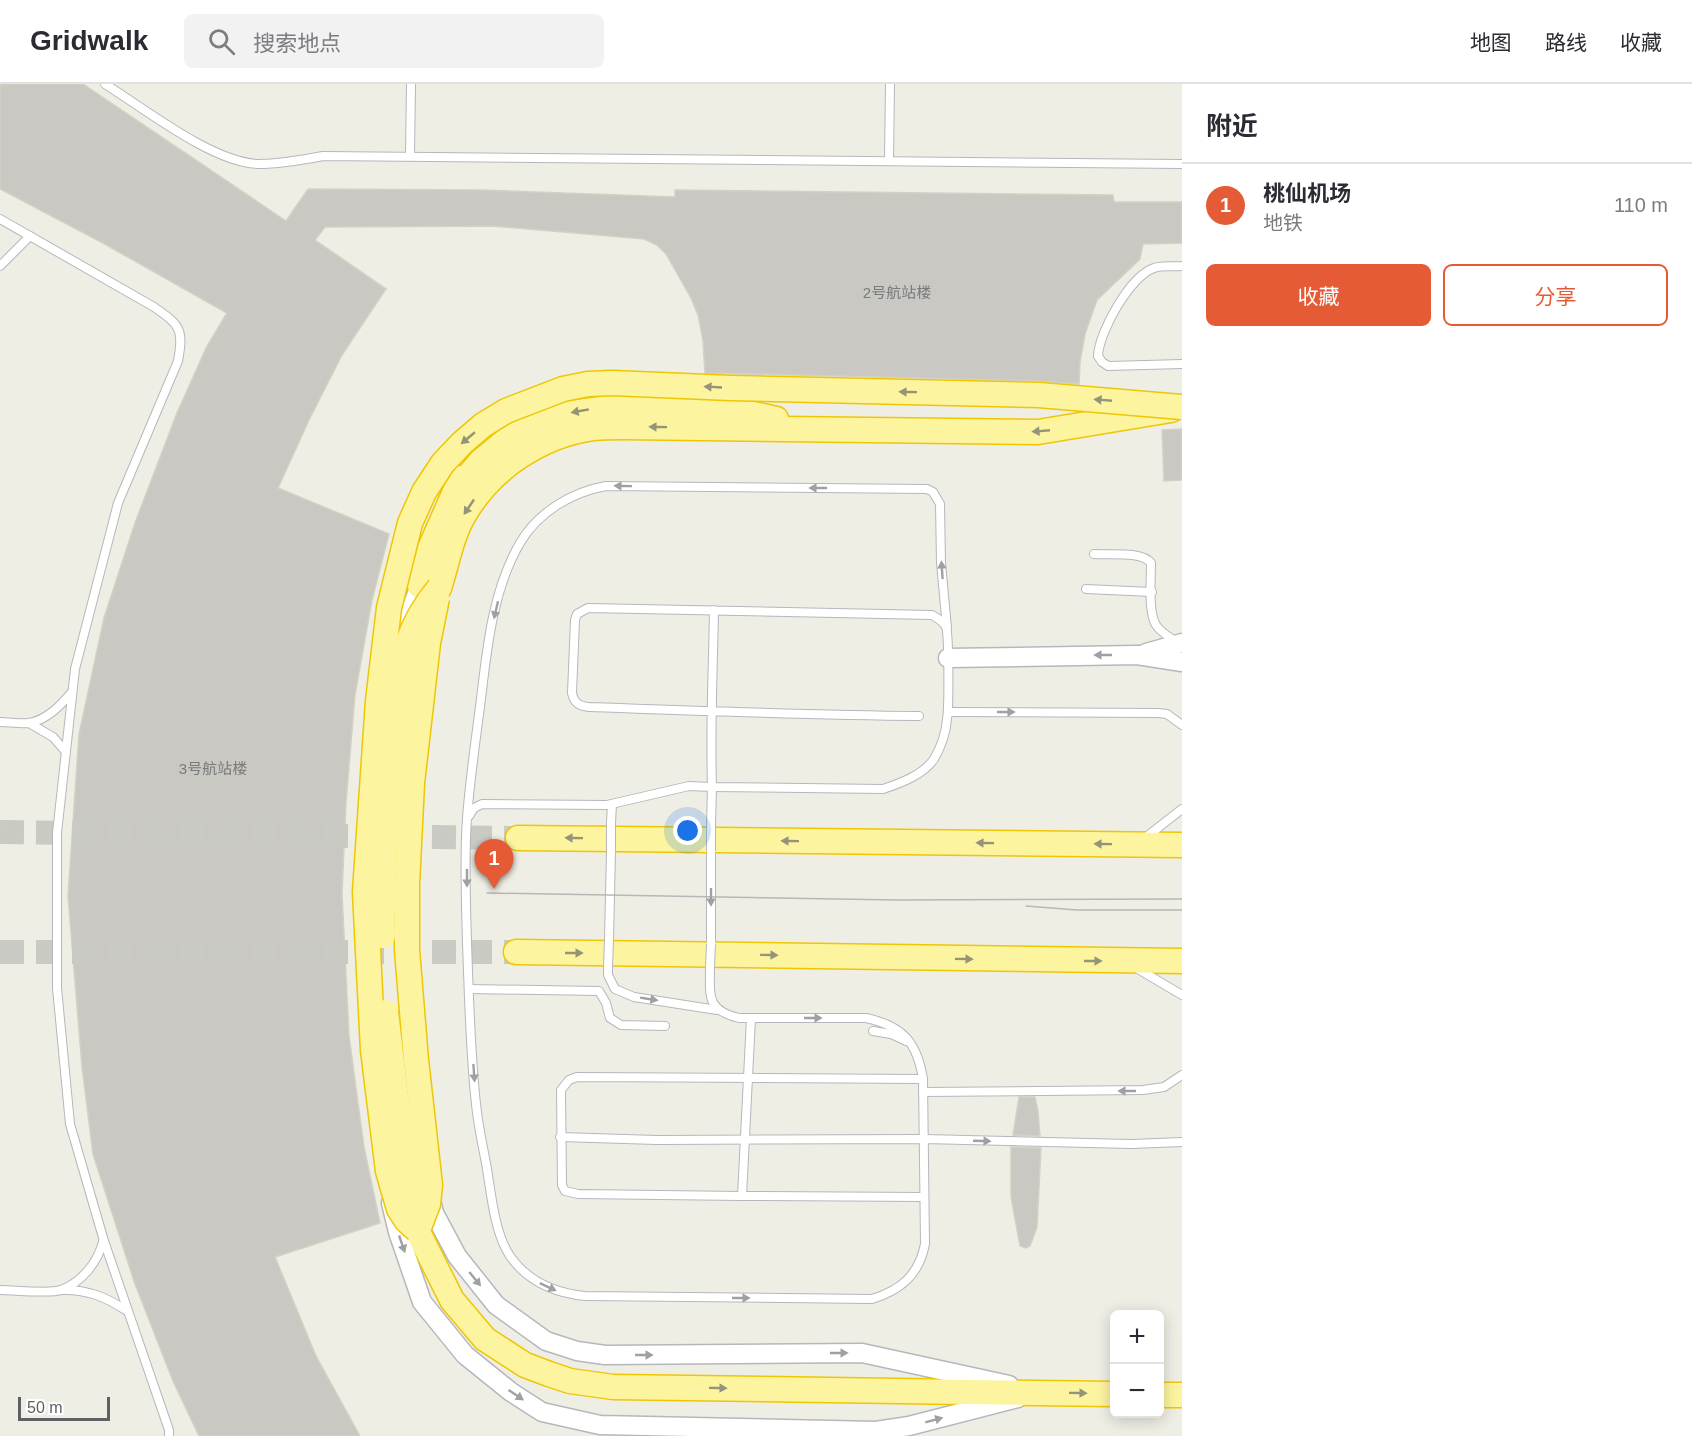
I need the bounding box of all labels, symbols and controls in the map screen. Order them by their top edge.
search box [184,14,604,68]
text: Gridwalk [30,25,148,56]
icon: search [205,25,238,58]
text: 搜索地点 [253,31,341,56]
text: 地图 [1470,31,1512,54]
text: 路线 [1545,31,1587,54]
text: 收藏 [1620,31,1662,54]
text: 附近 [1206,111,1258,141]
text: 桃仙机场 [1263,181,1351,206]
text: 1 [1220,194,1231,216]
text: 110 m [1614,194,1668,216]
text: 地铁 [1263,212,1303,234]
button: 收藏 [1206,264,1431,326]
button: 分享 [1443,264,1668,326]
house number: 2号航站楼 [863,284,931,301]
one-way arrow [704,383,723,392]
one-way arrow [898,387,917,397]
one-way arrow [1093,395,1112,405]
one-way arrow [570,406,589,415]
one-way arrow [648,422,667,432]
one-way arrow [1032,426,1051,436]
one-way arrow [461,431,476,444]
one-way arrow [614,481,633,491]
one-way arrow [809,483,828,493]
one-way arrow [464,499,475,516]
one-way arrow [937,560,947,579]
one-way arrow [490,600,500,619]
one-way arrow [1094,650,1113,660]
one-way arrow [997,707,1016,717]
house number: 3号航站楼 [179,760,247,777]
your location [673,816,702,845]
one-way arrow [565,834,584,843]
one-way arrow [781,836,800,846]
one-way arrow [976,838,995,847]
one-way arrow [1093,839,1112,849]
pin: 1 [474,840,514,889]
one-way arrow [462,869,472,888]
one-way arrow [706,888,716,907]
one-way arrow [565,948,584,957]
one-way arrow [760,950,779,959]
one-way arrow [954,954,973,963]
one-way arrow [1083,956,1102,966]
one-way arrow [639,995,658,1004]
one-way arrow [803,1013,822,1023]
one-way arrow [469,1064,478,1083]
one-way arrow [1118,1086,1137,1096]
one-way arrow [973,1137,992,1146]
one-way arrow [398,1235,408,1253]
one-way arrow [468,1271,481,1286]
one-way arrow [539,1282,557,1292]
one-way arrow [732,1293,751,1302]
map controls [1110,1310,1164,1418]
button: + [1110,1310,1164,1364]
one-way arrow [829,1349,848,1358]
one-way arrow [634,1350,653,1360]
button: − [1110,1364,1164,1418]
one-way arrow [708,1383,727,1393]
one-way arrow [1068,1388,1087,1398]
one-way arrow [508,1389,524,1401]
scale bar [18,1394,110,1422]
text: 50 m [27,1399,63,1416]
one-way arrow [926,1415,944,1424]

